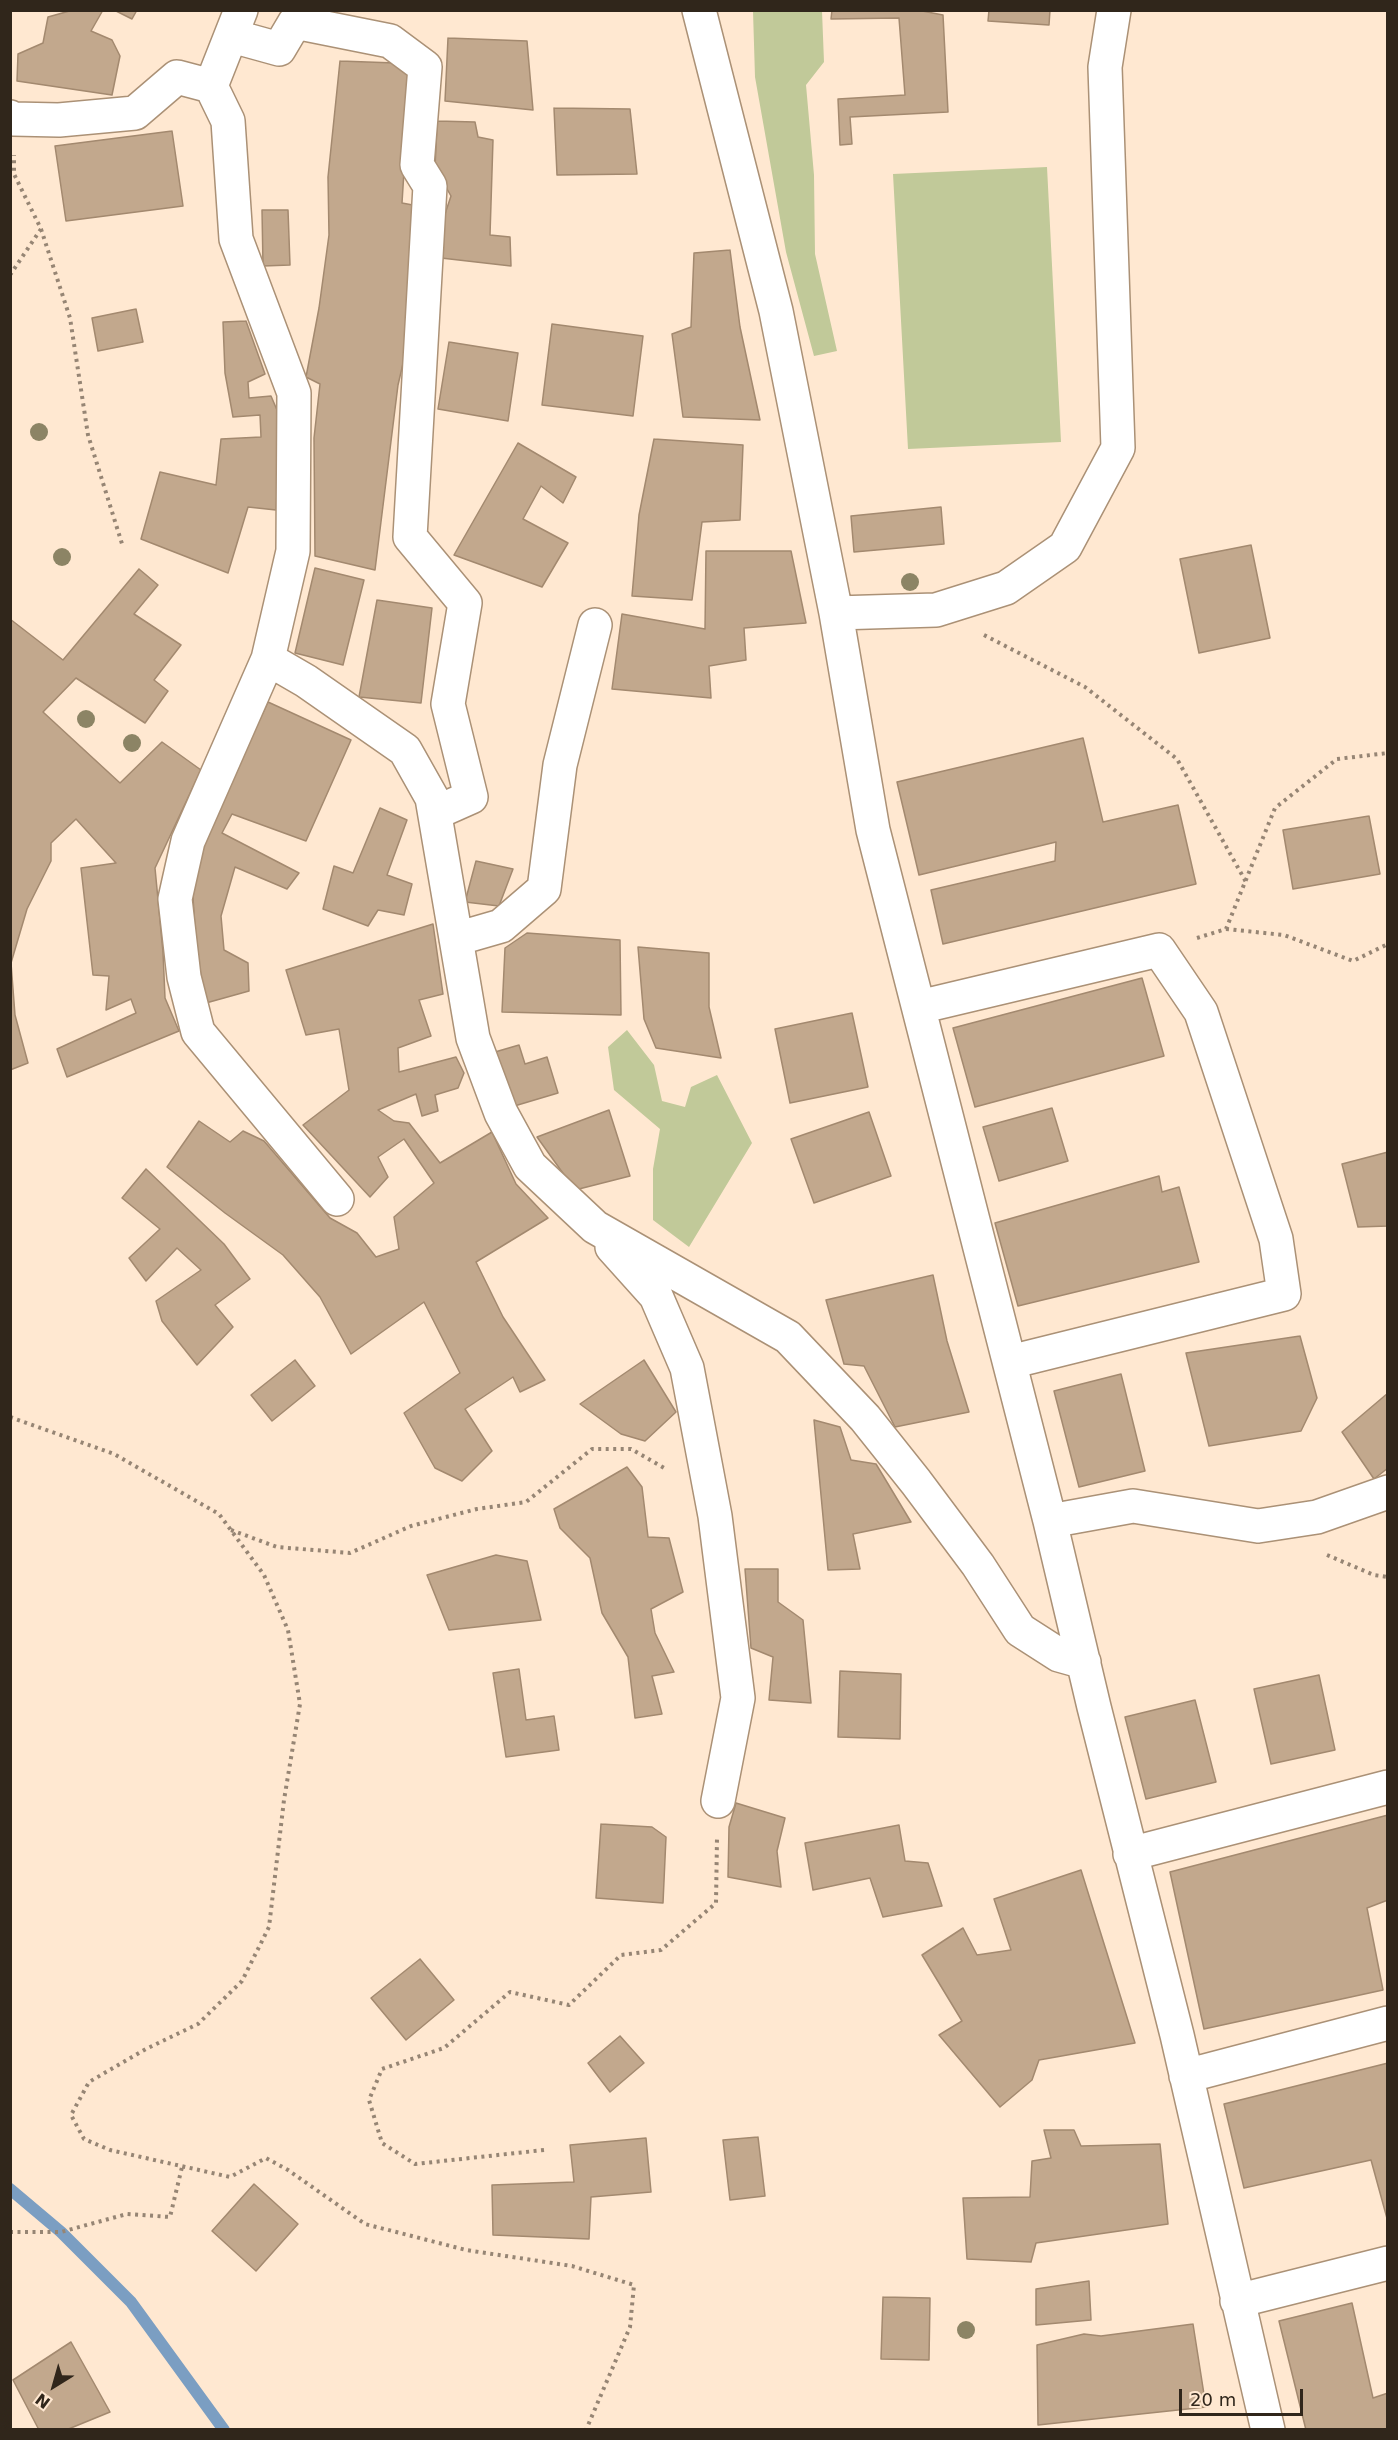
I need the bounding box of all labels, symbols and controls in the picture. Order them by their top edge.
north arrow [24,2356,84,2416]
scale bar [1182,2377,1306,2415]
text: N [32,2389,54,2412]
text: 20 m [1190,2389,1236,2410]

